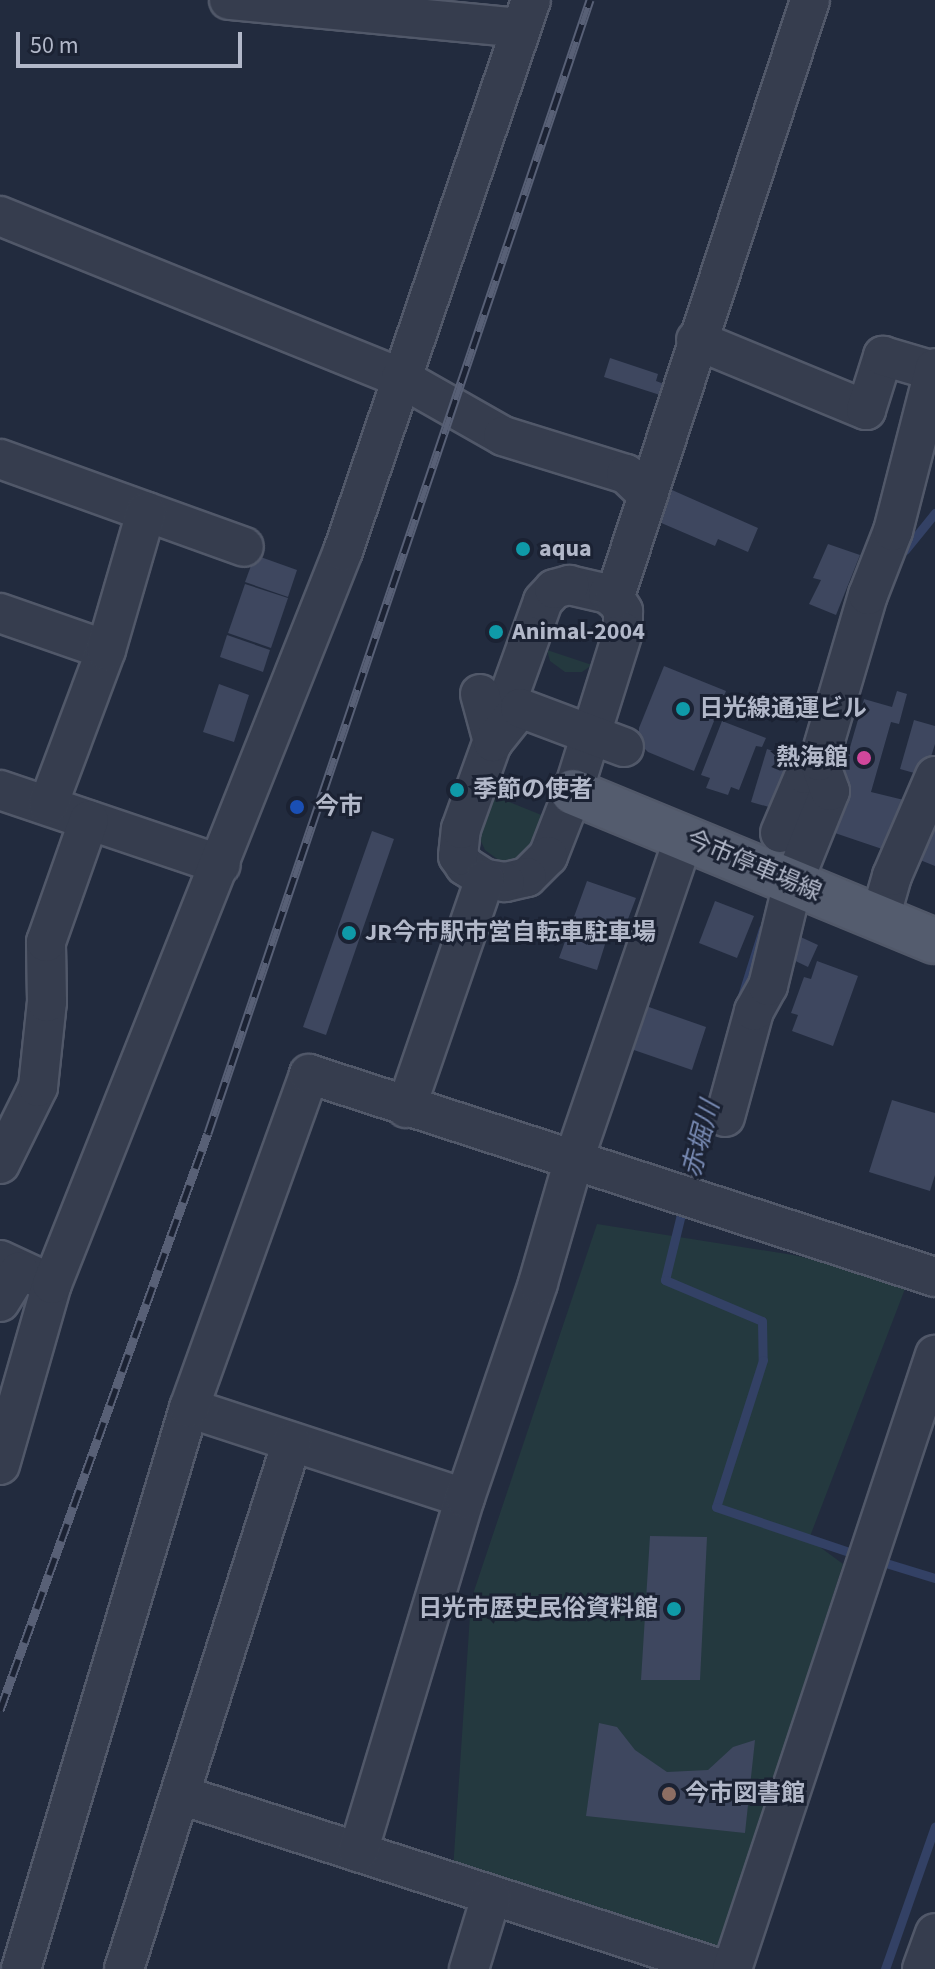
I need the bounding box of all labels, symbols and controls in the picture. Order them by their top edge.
scale bar [20,16,246,66]
text: 50 m [30,28,79,63]
place label: aqua [539,535,592,563]
marker: aqua [514,540,532,558]
place label: Animal-2004 [512,618,645,646]
marker: Animal-2004 [487,623,505,641]
place label: 日光線通運ビル [699,695,867,723]
marker: 日光線通運ビル [674,700,692,718]
place label: 熱海館 [776,744,848,772]
marker: 熱海館 [855,749,873,767]
place label: 季節の使者 [473,776,593,804]
marker: 季節の使者 [448,781,466,799]
place label: 今市 [315,793,363,821]
marker: 今市 [286,796,308,818]
street label: 今市停車場線 [682,825,826,907]
place label: JR今市駅市営自転車駐車場 [365,919,656,947]
marker: JR今市駅市営自転車駐車場 [340,924,358,942]
water label: 赤堀川 [676,1097,726,1181]
place label: 日光市歴史民俗資料館 [418,1595,658,1623]
marker: 日光市歴史民俗資料館 [665,1600,683,1618]
place label: 今市図書館 [685,1780,805,1808]
marker: 今市図書館 [660,1785,678,1803]

